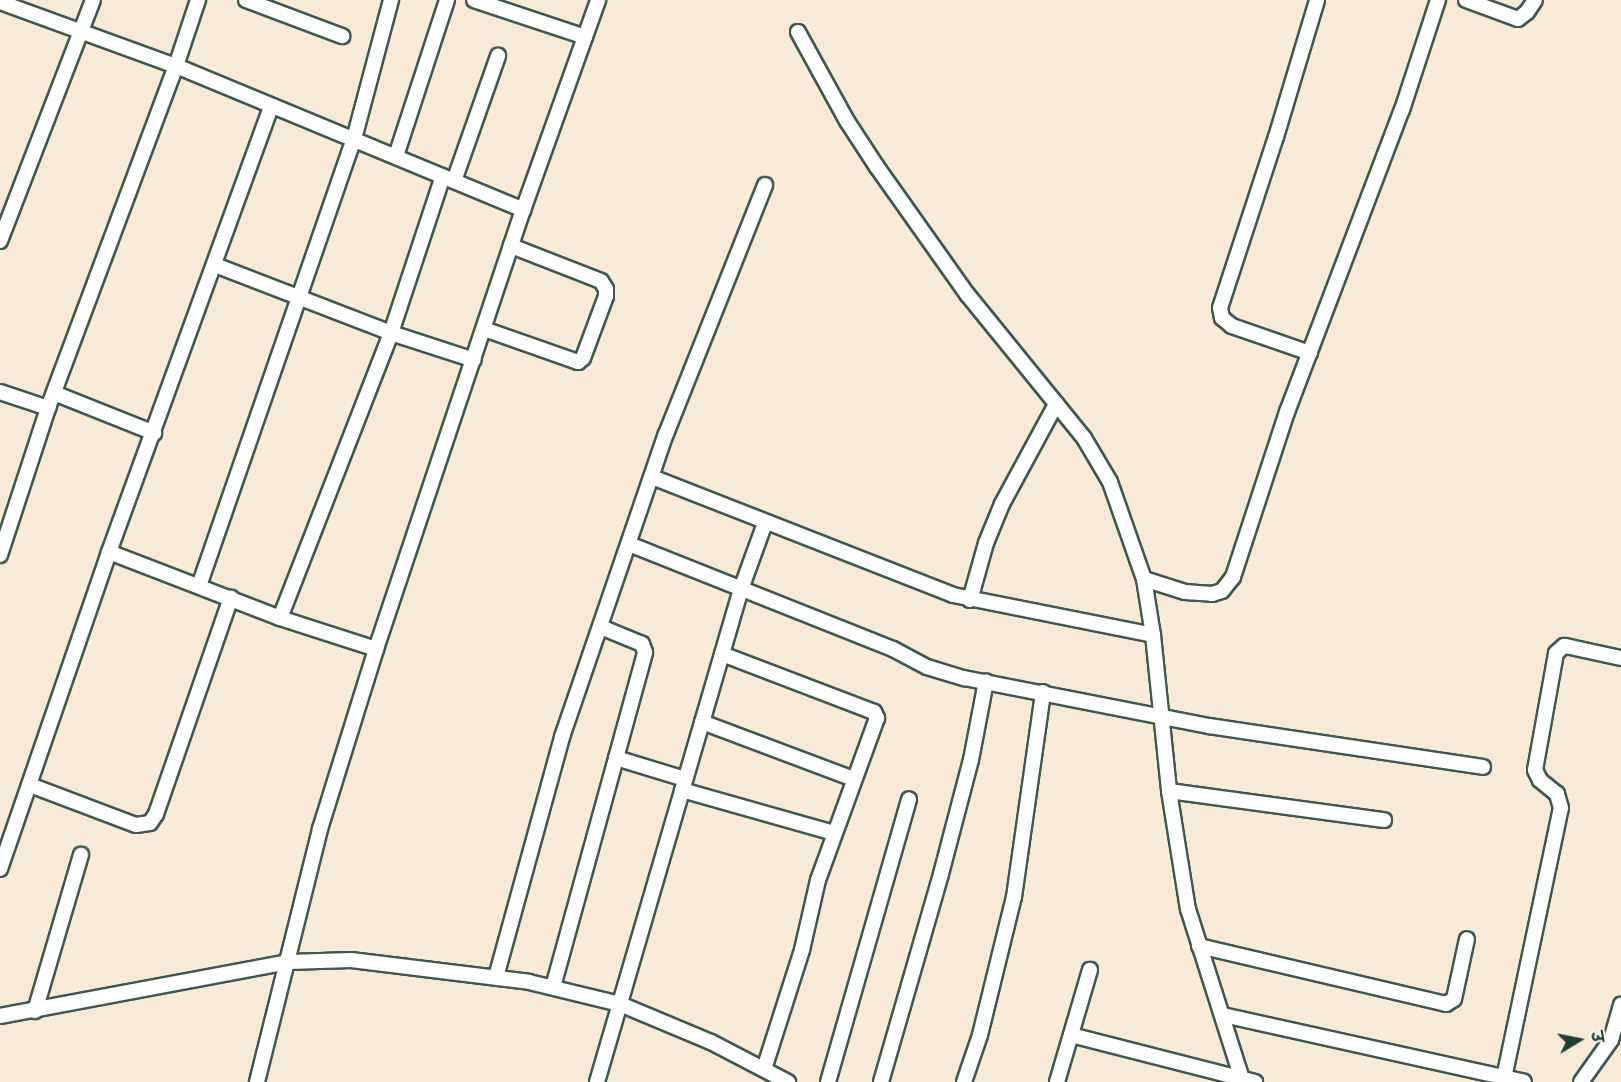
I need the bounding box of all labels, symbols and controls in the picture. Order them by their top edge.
north arrow [1549,1010,1609,1070]
text: उ [1585,1030,1608,1044]

